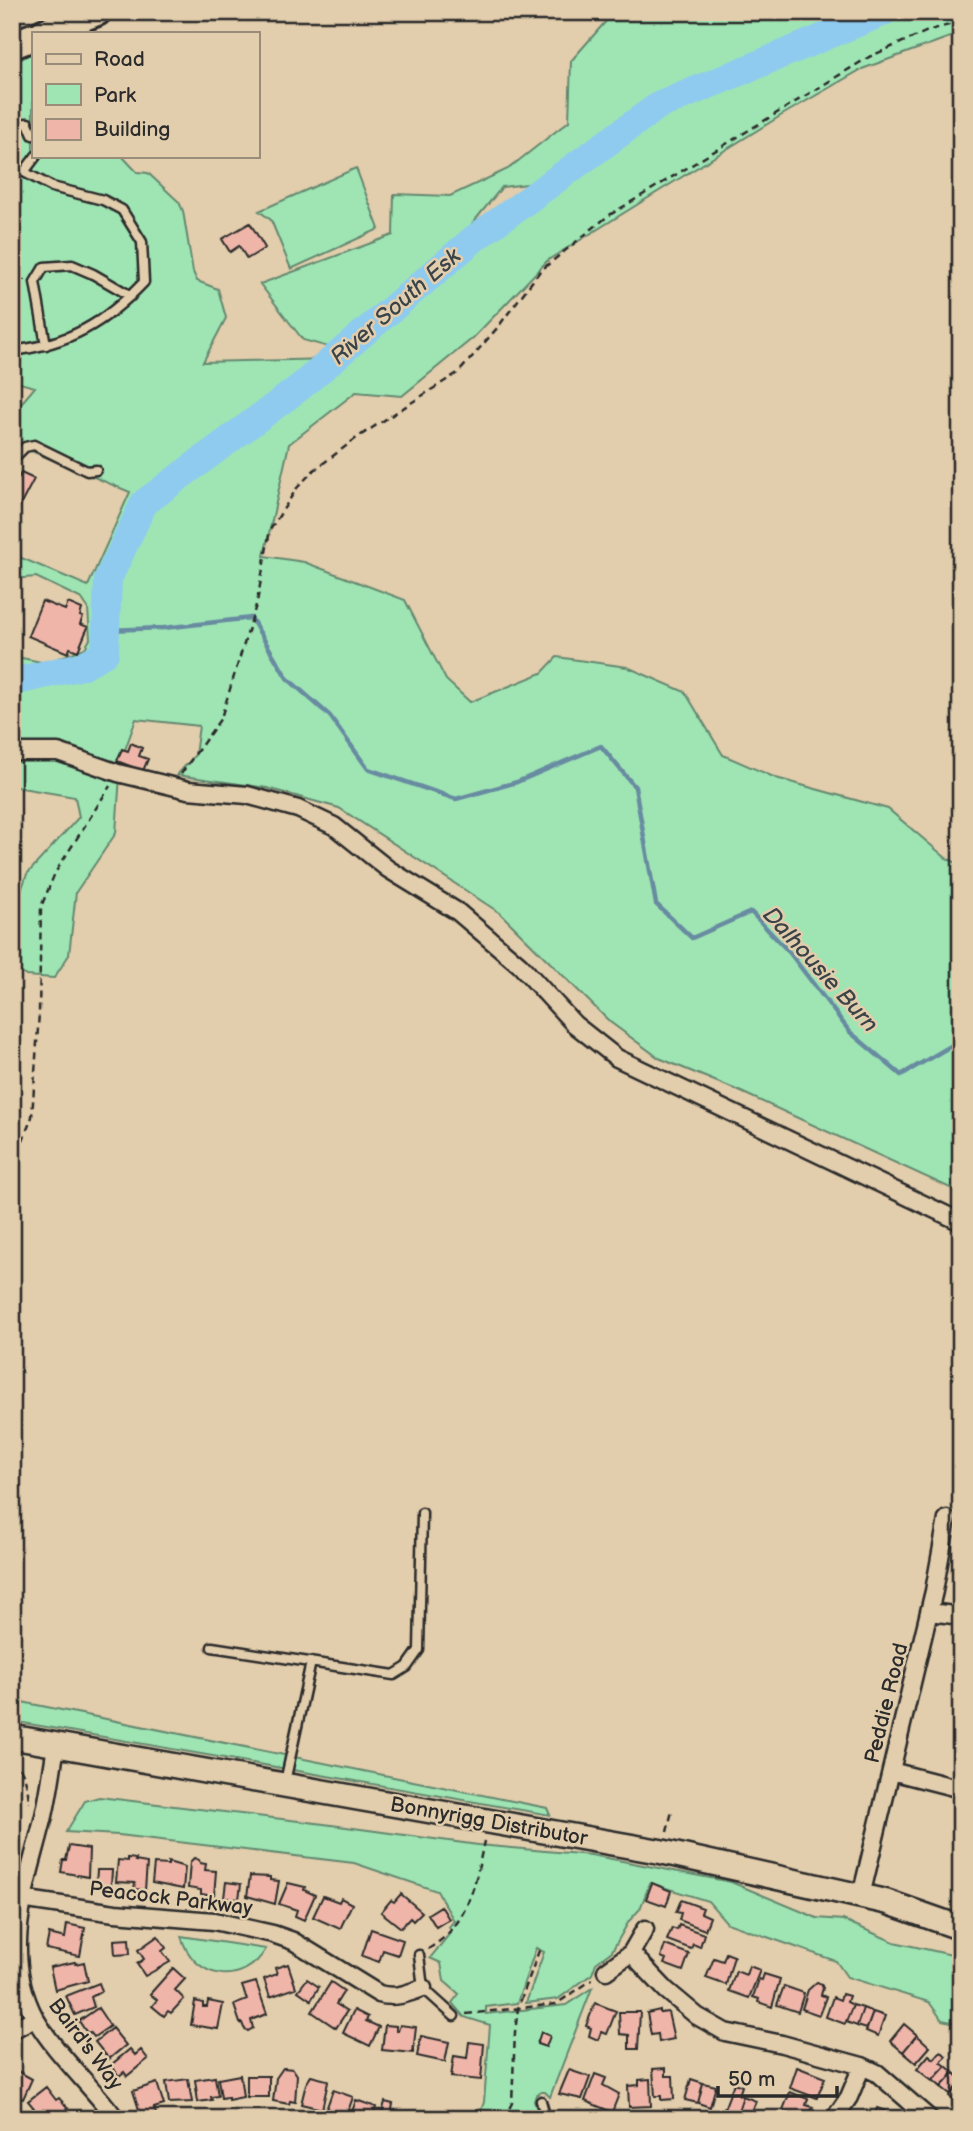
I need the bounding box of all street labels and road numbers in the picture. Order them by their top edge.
street label: Peddie Road [860,1641,913,1766]
street label: Bonnyrigg Distributor [388,1792,590,1851]
street label: Peacock Parkway [88,1876,255,1921]
street label: Baird's Way [43,1994,128,2095]

